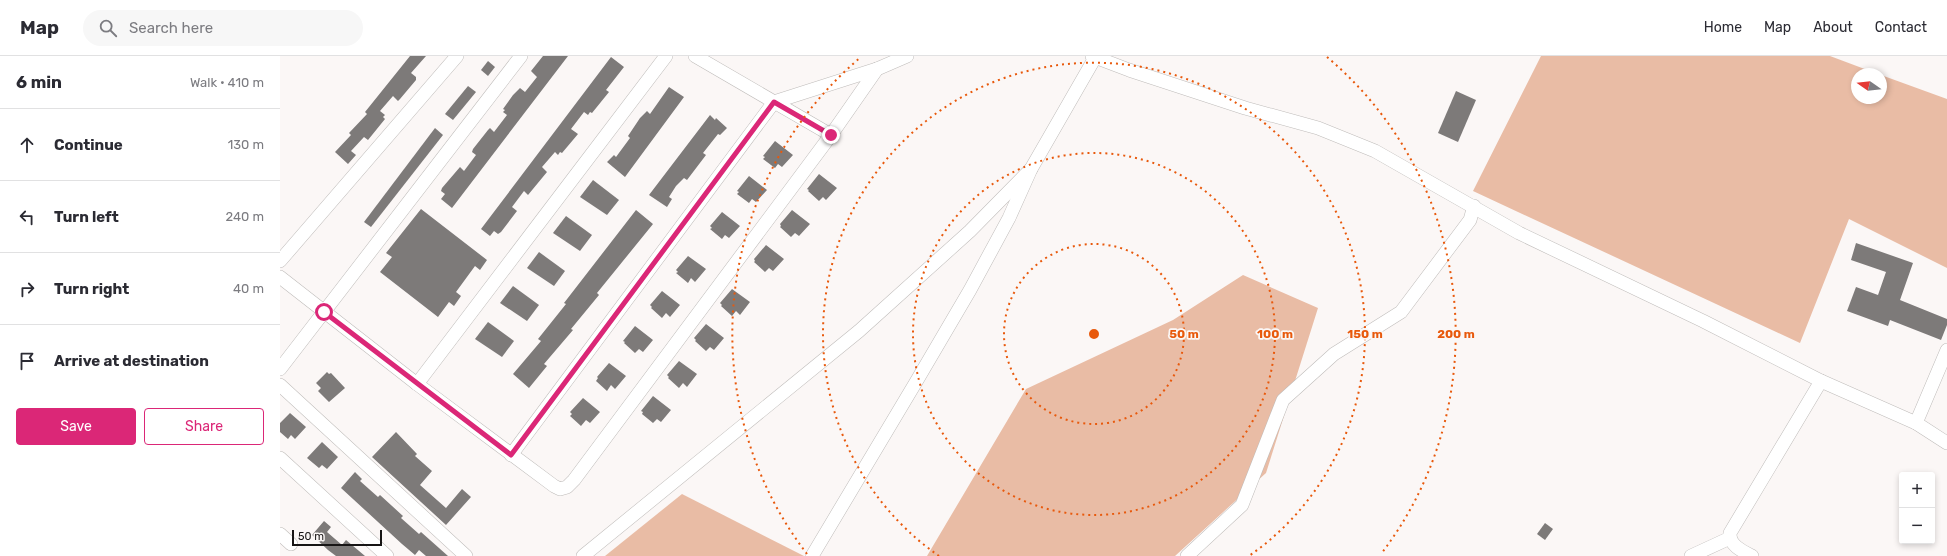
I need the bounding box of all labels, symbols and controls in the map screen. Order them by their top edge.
search box [83,10,363,46]
text: Map [20,16,59,39]
icon: search [97,17,119,39]
text: Search here [129,19,213,37]
text: Home [1704,19,1742,36]
text: Map [1764,19,1791,36]
text: About [1813,19,1853,36]
text: Contact [1875,19,1927,36]
north arrow [1851,68,1887,104]
text: 6 min [16,72,62,92]
text: Walk · 410 m [190,75,264,90]
route end [822,126,840,144]
icon: ahead [16,134,38,156]
text: Continue [54,136,123,154]
text: 130 m [228,137,264,152]
icon: left [16,206,38,228]
text: Turn left [54,208,119,226]
text: 240 m [225,209,264,224]
icon: right [16,278,38,300]
text: Turn right [54,280,129,298]
text: 40 m [233,281,264,296]
route start [315,303,333,321]
centre of rings [1087,327,1101,341]
text: 50 m [1169,327,1199,341]
text: 100 m [1257,327,1293,341]
text: 150 m [1347,327,1383,341]
text: 200 m [1437,327,1475,341]
icon: arrive [16,350,38,372]
text: Arrive at destination [54,352,209,370]
button: Save [16,408,136,445]
button: Share [144,408,264,445]
map controls [1899,472,1935,544]
button: + [1899,472,1935,508]
button: − [1899,508,1935,544]
scale bar [292,528,382,547]
text: 50 m [298,530,324,543]

